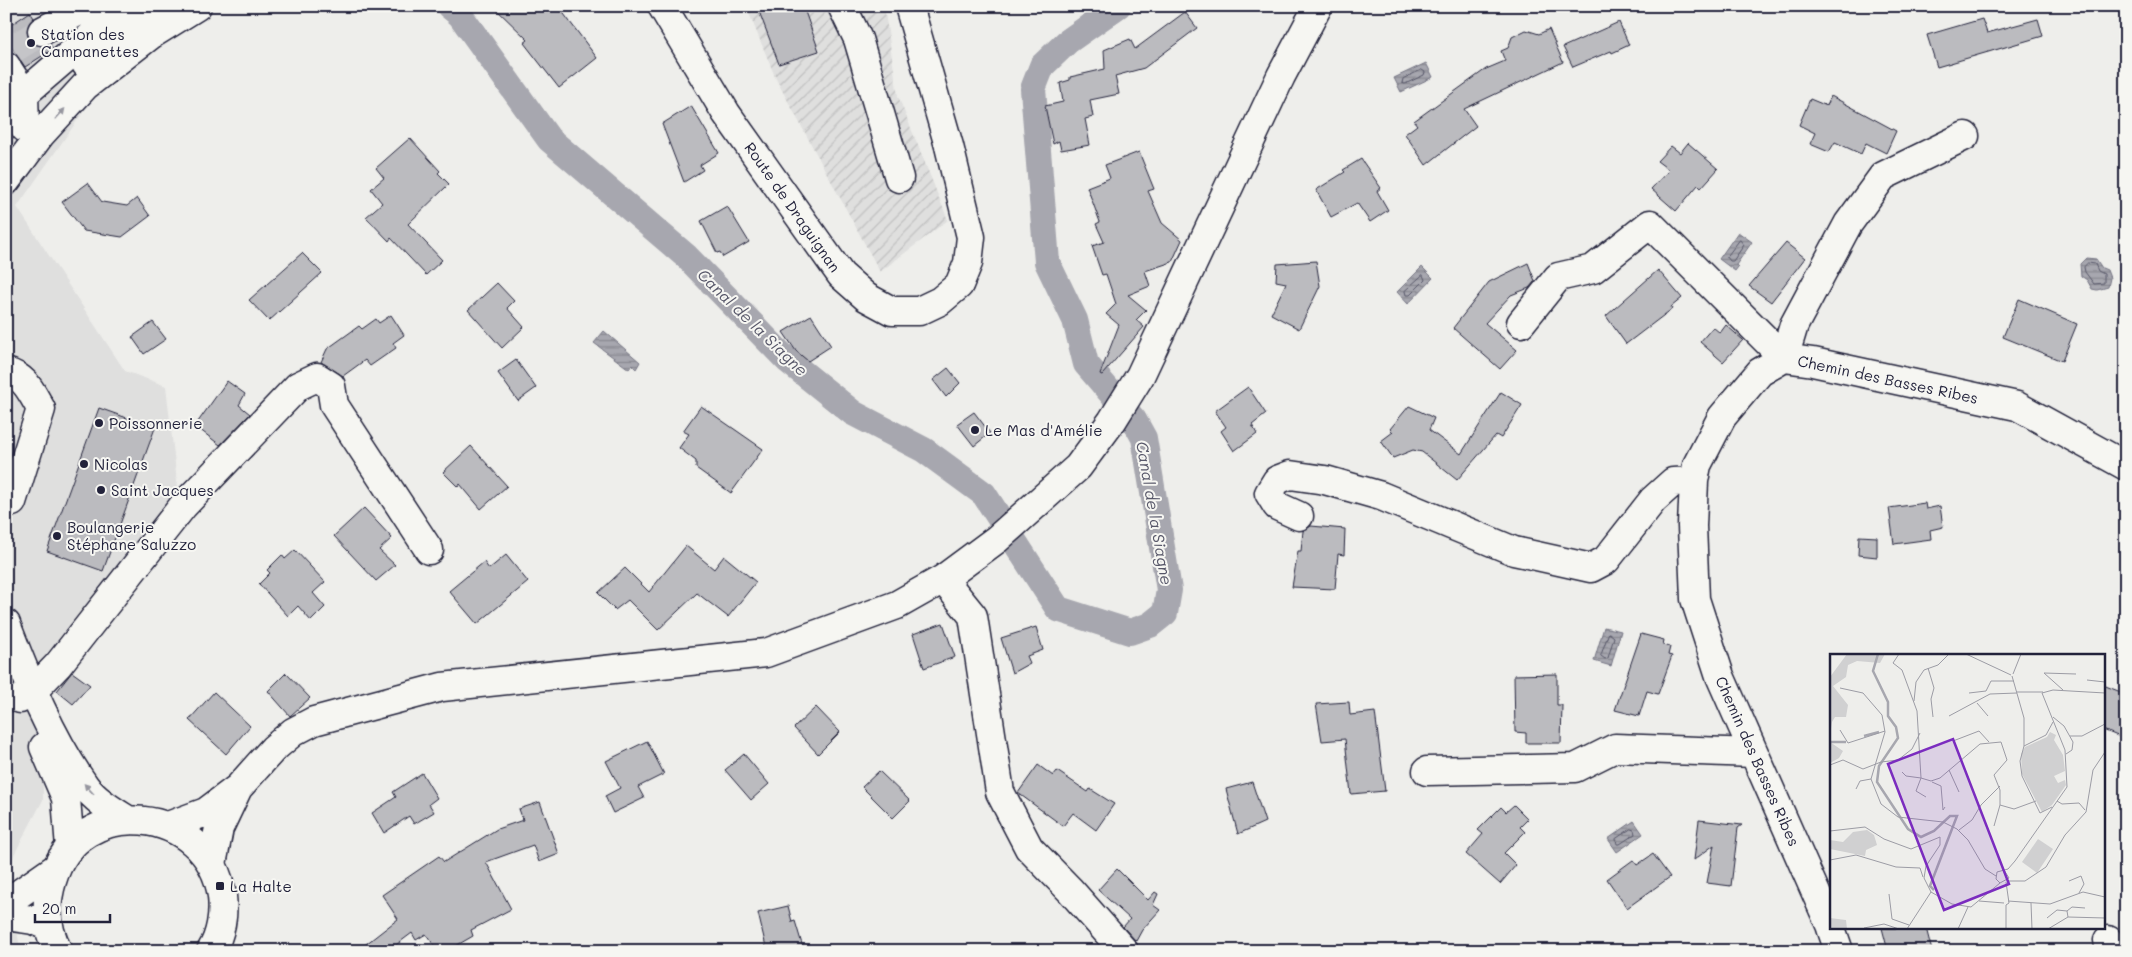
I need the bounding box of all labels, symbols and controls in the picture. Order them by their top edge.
place label: Station des Campanettes [41,24,139,61]
marker: Station des Campanettes [25,37,37,49]
one-way arrow [54,108,66,120]
street label: Route de Draguignan [741,138,845,276]
water label: Canal de la Siagne [693,264,813,380]
street label: Chemin des Basses Ribes [1796,350,1980,408]
place label: Poissonnerie [109,413,202,433]
marker: Poissonnerie [93,417,105,429]
place label: Le Mas d'Amélie [985,420,1102,440]
marker: Le Mas d'Amélie [969,424,981,436]
water label: Canal de la Siagne [1132,440,1178,587]
place label: Nicolas [94,454,148,474]
marker: Nicolas [78,458,90,470]
place label: Saint Jacques [111,480,214,500]
marker: Saint Jacques [95,484,107,496]
place label: Boulangerie Stéphane Saluzzo [67,517,196,554]
marker: Boulangerie Stéphane Saluzzo [51,530,63,542]
inset map [1830,654,2104,930]
street label: Chemin des Basses Ribes [1711,673,1805,849]
one-way arrow [83,782,94,795]
place label: La Halte [230,876,292,896]
marker: La Halte [214,880,226,892]
scale bar [35,892,110,924]
text: 20 m [42,898,76,918]

